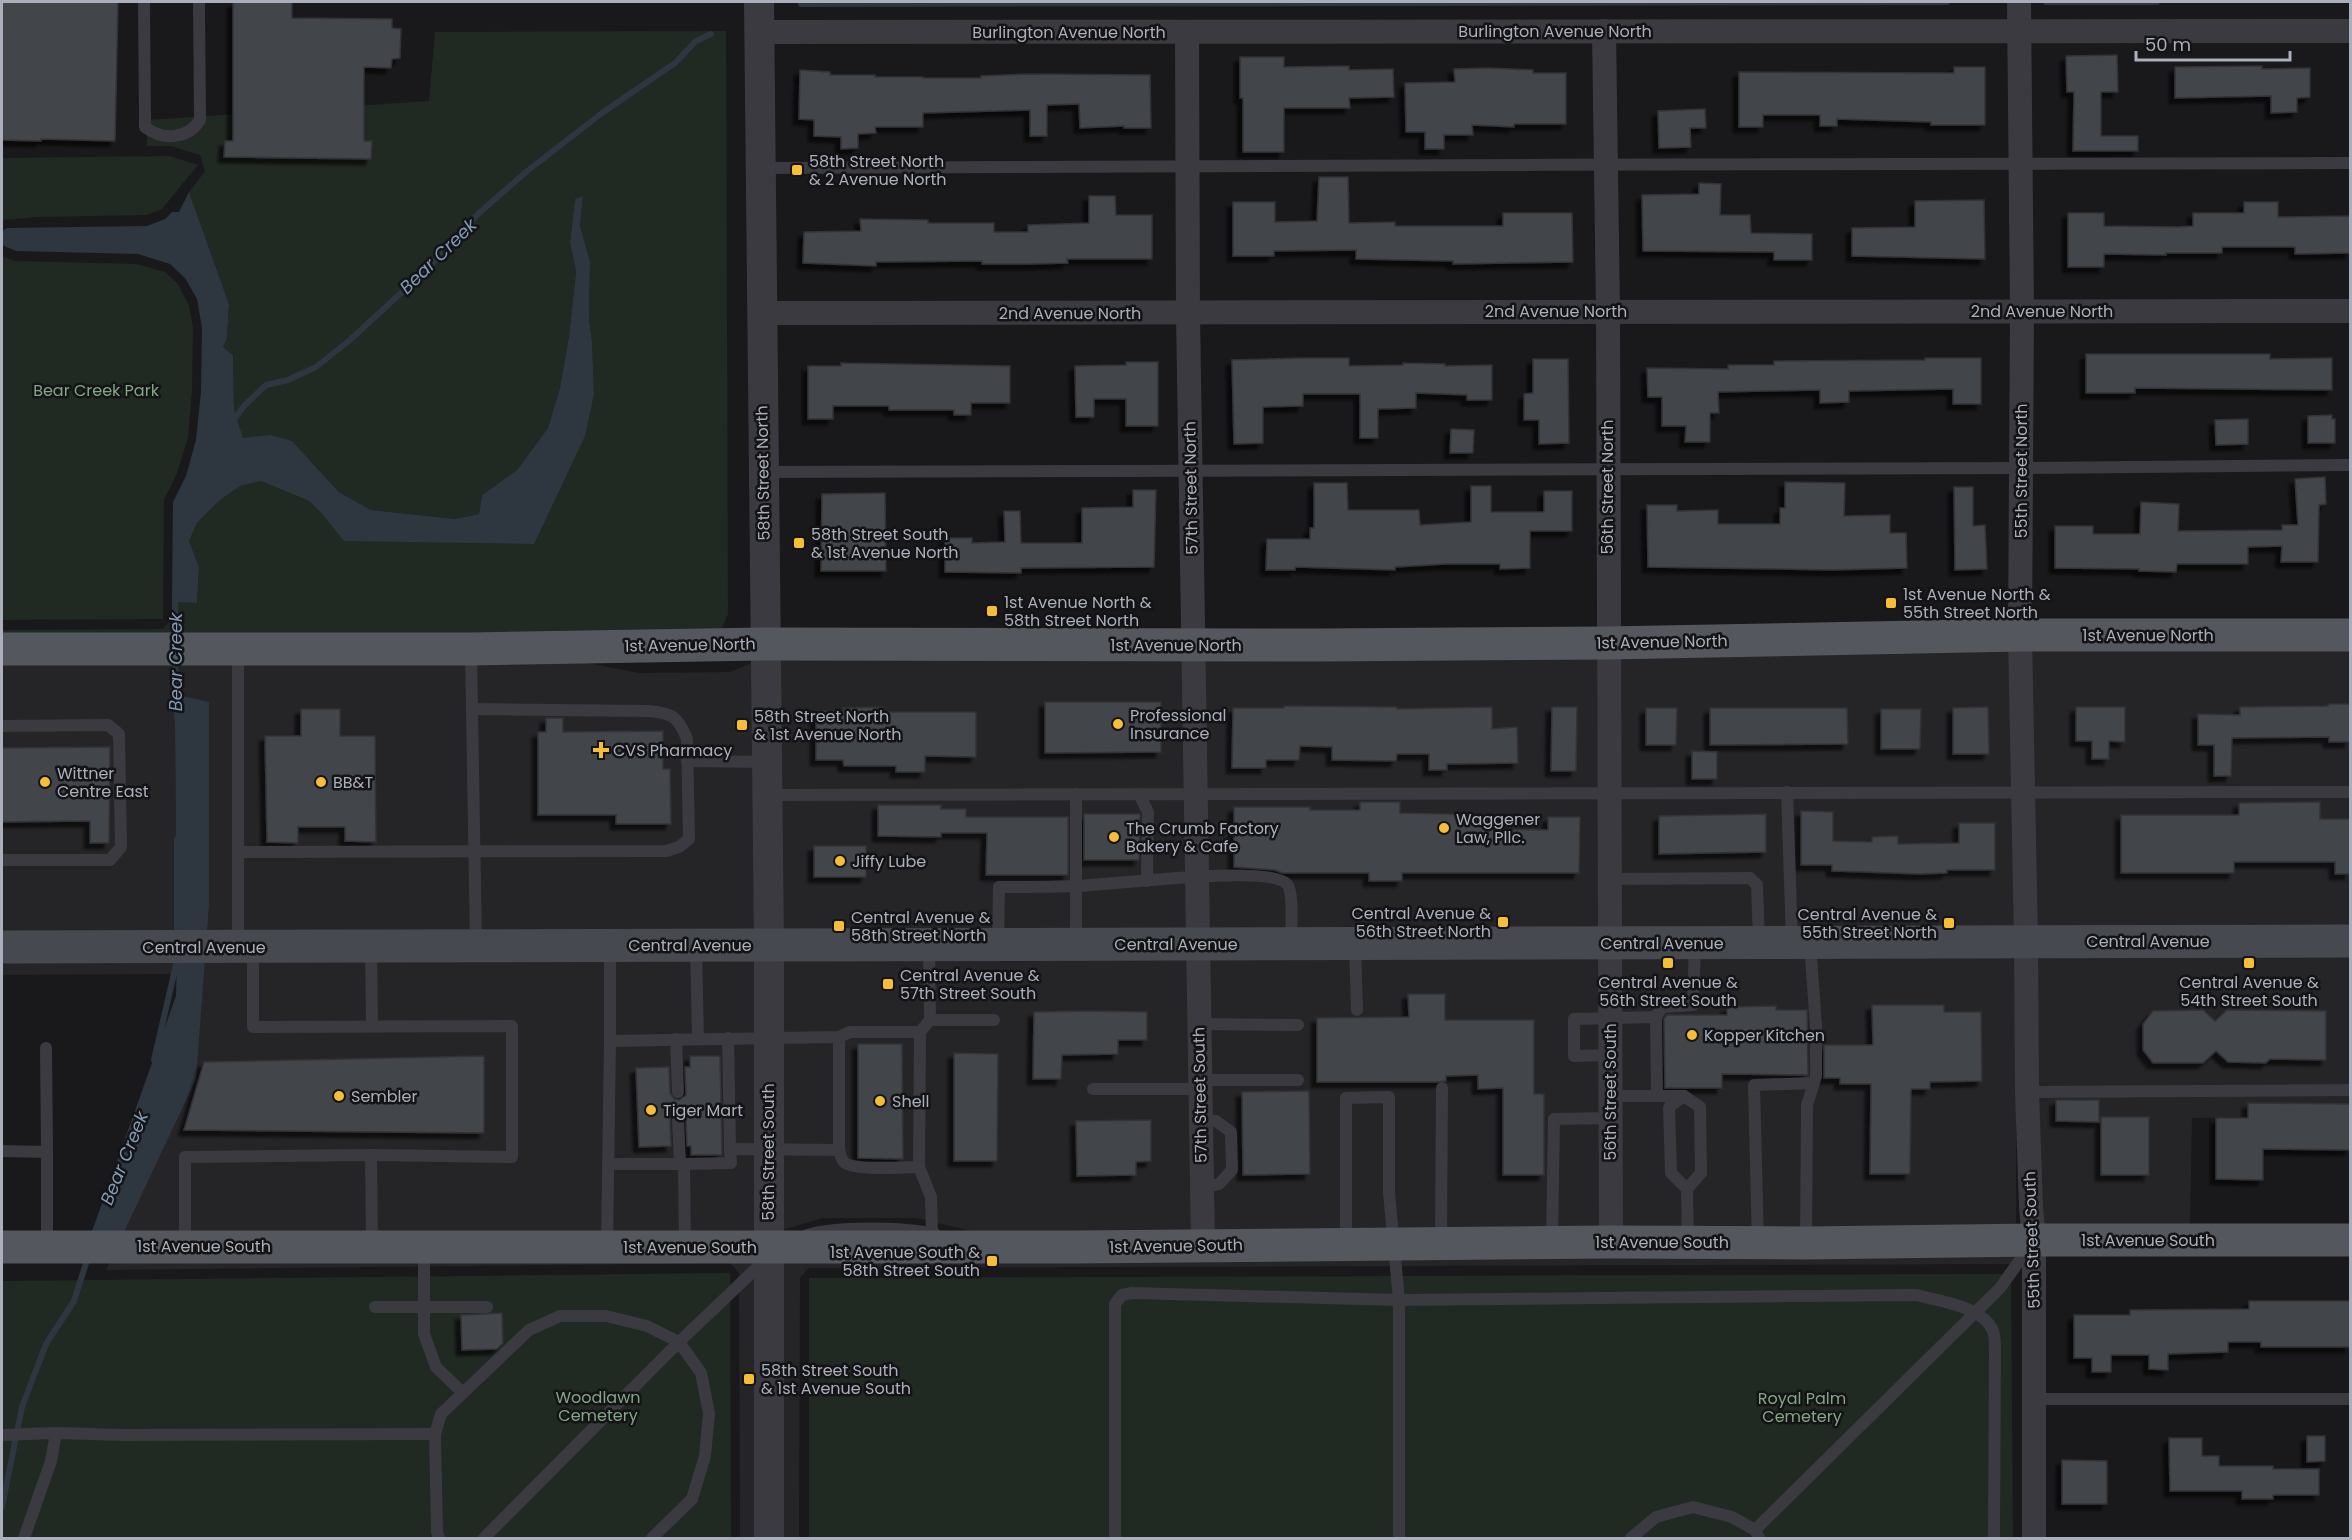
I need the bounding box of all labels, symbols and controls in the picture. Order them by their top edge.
street label: Burlington Avenue North [1458,20,1652,43]
street label: Burlington Avenue North [972,21,1166,44]
scale bar [2136,24,2290,62]
text: 50 m [2145,32,2191,57]
place label: 58th Street North & 2 Avenue North [809,150,946,191]
marker: 58th Street North & 2 Avenue North [790,163,804,177]
water label: Bear Creek [394,212,483,299]
street label: 2nd Avenue North [1485,300,1627,323]
street label: 2nd Avenue North [1971,300,2113,323]
street label: 2nd Avenue North [999,302,1141,325]
park label: Bear Creek Park [33,379,160,402]
street label: 55th Street North [2010,403,2033,539]
street label: 58th Street North [750,405,776,541]
street label: 56th Street North [1596,419,1619,555]
street label: 57th Street North [1178,421,1204,555]
place label: 58th Street South & 1st Avenue North [811,523,959,564]
marker: 58th Street South & 1st Avenue North [792,536,806,550]
place label: 1st Avenue North & 55th Street North [1903,583,2051,624]
place label: 1st Avenue North & 58th Street North [1004,591,1152,632]
marker: 1st Avenue North & 55th Street North [1884,596,1898,610]
marker: 1st Avenue North & 58th Street North [985,604,999,618]
water label: Bear Creek [163,612,188,711]
street label: 1st Avenue North [2082,624,2214,647]
street label: 1st Avenue North [1596,629,1728,655]
street label: 1st Avenue North [624,632,756,658]
street label: 1st Avenue North [1110,634,1242,657]
place label: Professional Insurance [1130,704,1227,745]
place label: 58th Street North & 1st Avenue North [754,705,902,746]
marker: Professional Insurance [1111,717,1125,731]
marker: 58th Street North & 1st Avenue North [735,718,749,732]
place label: CVS Pharmacy [613,739,732,762]
marker: CVS Pharmacy [594,743,608,757]
place label: Wittner Centre East [57,762,149,803]
place label: BB&T [333,771,373,794]
marker: Wittner Centre East [38,775,52,789]
marker: BB&T [314,775,328,789]
place label: Waggener Law, Pllc. [1456,808,1540,849]
place label: The Crumb Factory Bakery & Cafe [1126,817,1279,858]
marker: Waggener Law, Pllc. [1437,821,1451,835]
marker: The Crumb Factory Bakery & Cafe [1107,830,1121,844]
place label: Jiffy Lube [852,850,926,873]
marker: Jiffy Lube [833,854,847,868]
place label: Central Avenue & 56th Street North [1351,902,1491,943]
place label: Central Avenue & 55th Street North [1797,903,1937,944]
place label: Central Avenue & 58th Street North [851,906,991,947]
marker: Central Avenue & 56th Street North [1496,915,1510,929]
marker: Central Avenue & 55th Street North [1942,916,1956,930]
marker: Central Avenue & 58th Street North [832,919,846,933]
street label: Central Avenue [2086,930,2210,953]
street label: Central Avenue [1600,932,1724,955]
street label: Central Avenue [1114,933,1238,956]
street label: Central Avenue [628,934,752,957]
street label: Central Avenue [142,936,266,959]
marker: Central Avenue & 56th Street South [1661,956,1675,970]
marker: Central Avenue & 54th Street South [2242,956,2256,970]
place label: Central Avenue & 57th Street South [900,964,1040,1005]
place label: Central Avenue & 56th Street South [1598,971,1738,1012]
place label: Central Avenue & 54th Street South [2179,971,2319,1012]
marker: Central Avenue & 57th Street South [881,977,895,991]
street label: 56th Street South [1599,1023,1622,1161]
place label: Kopper Kitchen [1704,1024,1825,1047]
street label: 57th Street South [1187,1027,1213,1163]
marker: Kopper Kitchen [1685,1028,1699,1042]
street label: 58th Street South [757,1083,780,1221]
place label: Sembler [351,1085,417,1108]
marker: Sembler [332,1089,346,1103]
place label: Shell [892,1090,929,1113]
marker: Shell [873,1094,887,1108]
place label: Tiger Mart [663,1099,743,1122]
marker: Tiger Mart [644,1103,658,1117]
water label: Bear Creek [94,1107,154,1208]
street label: 55th Street South [2018,1171,2046,1309]
street label: 1st Avenue South [2081,1229,2215,1252]
street label: 1st Avenue South [1595,1231,1729,1254]
street label: 1st Avenue South [1109,1233,1243,1259]
street label: 1st Avenue South [137,1235,271,1258]
street label: 1st Avenue South [623,1236,757,1259]
place label: 1st Avenue South & 58th Street South [830,1241,980,1282]
marker: 1st Avenue South & 58th Street South [985,1254,999,1268]
place label: 58th Street South & 1st Avenue South [761,1359,911,1400]
marker: 58th Street South & 1st Avenue South [742,1372,756,1386]
park label: Woodlawn Cemetery [555,1386,641,1427]
park label: Royal Palm Cemetery [1758,1387,1846,1428]

